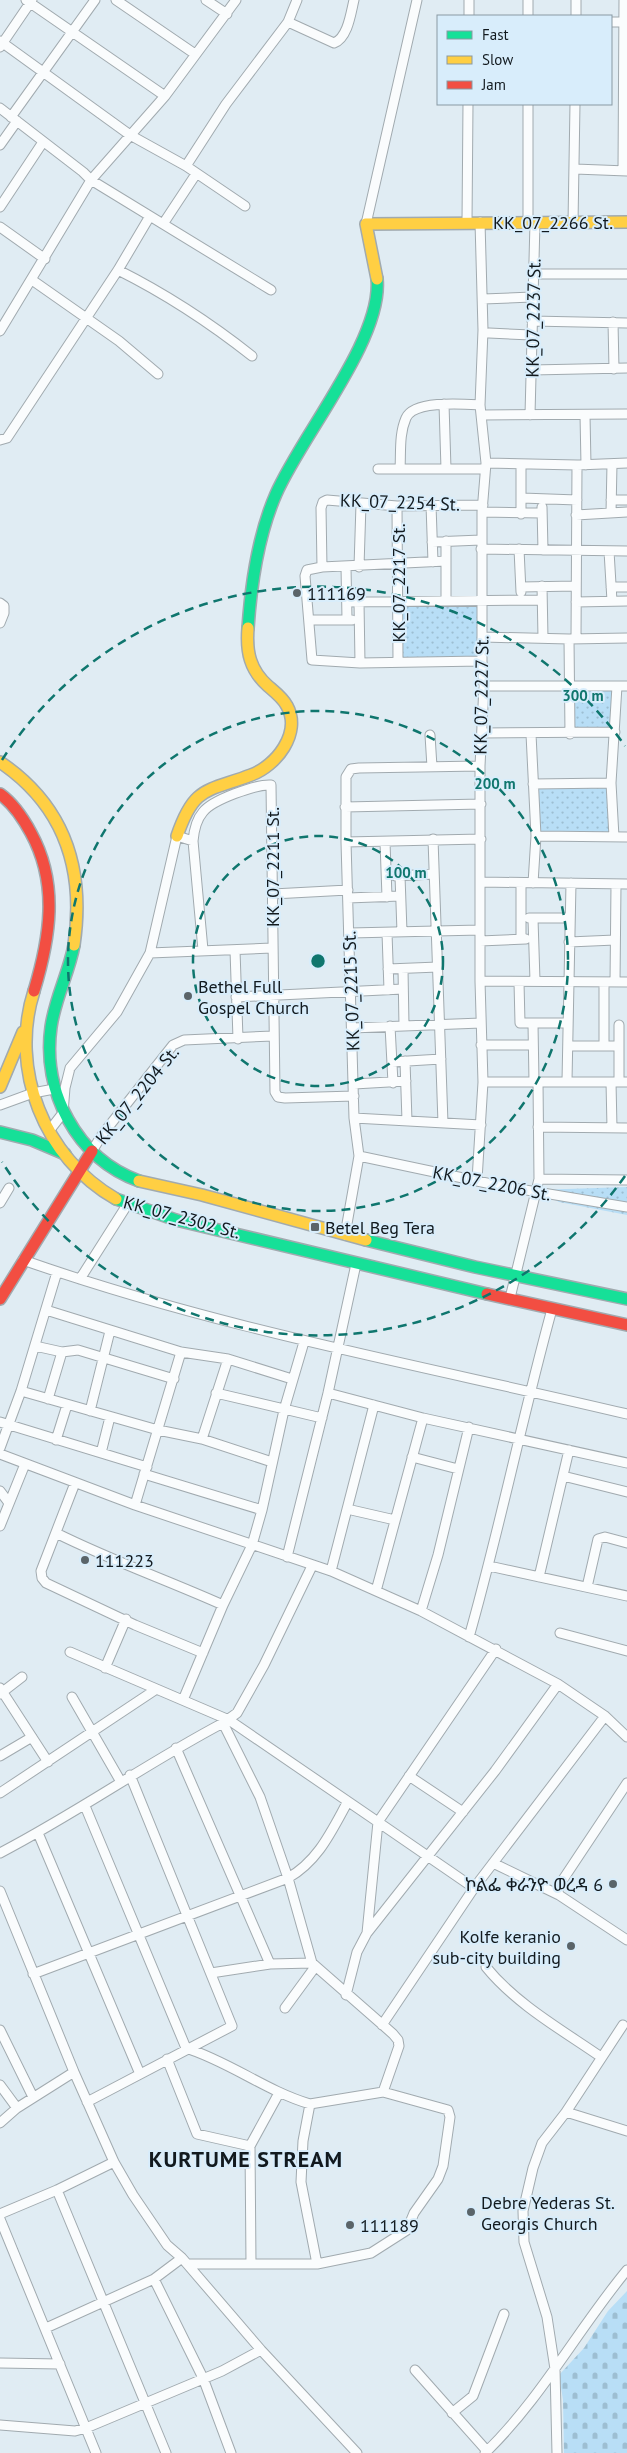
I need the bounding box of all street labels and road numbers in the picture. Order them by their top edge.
street label: KK_07_2266 St. [493,211,613,234]
street label: KK_07_2237 St. [520,258,546,378]
street label: KK_07_2254 St. [340,488,460,516]
street label: KK_07_2217 St. [387,523,410,643]
street label: KK_07_2227 St. [468,635,494,755]
street label: KK_07_2211 St. [261,807,284,927]
street label: KK_07_2215 St. [337,931,365,1051]
street label: KK_07_2204 St. [90,1041,184,1149]
street label: KK_07_2206 St. [431,1160,553,1206]
street label: KK_07_2302 St. [121,1190,243,1244]

